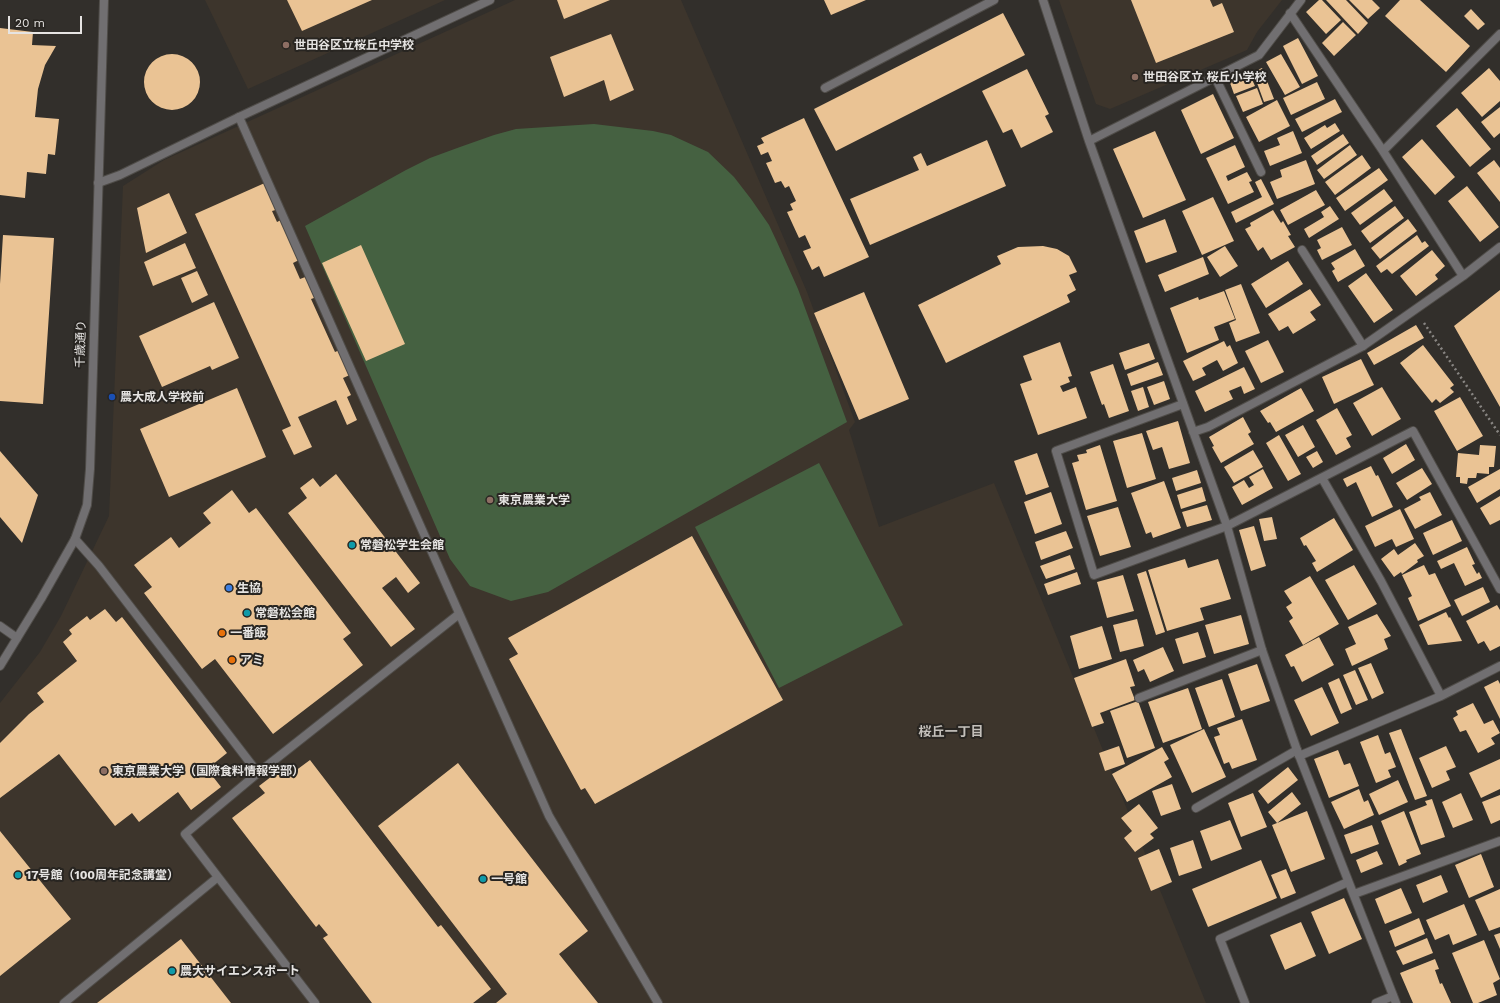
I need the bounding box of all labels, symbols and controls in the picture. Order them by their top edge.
scale bar [10,8,84,34]
text: 20 m [15,16,45,30]
place label: 世田谷区立桜丘中学校 [294,38,414,52]
marker: 世田谷区立桜丘中学校 [281,40,291,50]
place label: 世田谷区立 桜丘小学校 [1143,70,1266,84]
marker: 世田谷区立 桜丘小学校 [1130,72,1140,82]
street label: 千歳通り [73,320,89,368]
place label: 農大成人学校前 [120,390,204,404]
marker: 農大成人学校前 [107,392,117,402]
place label: 東京農業大学 [498,493,570,507]
marker: 東京農業大学 [485,495,495,505]
place label: 常磐松学生会館 [360,538,444,552]
marker: 常磐松学生会館 [347,540,357,550]
place label: 生協 [237,581,261,595]
marker: 生協 [224,583,234,593]
place label: 常磐松会館 [255,606,315,620]
marker: 常磐松会館 [242,608,252,618]
place label: 一番飯 [230,626,266,640]
marker: 一番飯 [217,628,227,638]
place label: アミ [240,653,264,667]
marker: アミ [227,655,237,665]
district label: 桜丘一丁目 [919,724,983,740]
place label: 東京農業大学（国際食料情報学部） [112,764,304,778]
marker: 東京農業大学（国際食料情報学部） [99,766,109,776]
place label: 17号館（100周年記念講堂） [26,868,179,882]
marker: 17号館（100周年記念講堂） [13,870,23,880]
place label: 一号館 [491,872,527,886]
marker: 一号館 [478,874,488,884]
place label: 農大サイエンスポート [180,964,300,978]
marker: 農大サイエンスポート [167,966,177,976]

